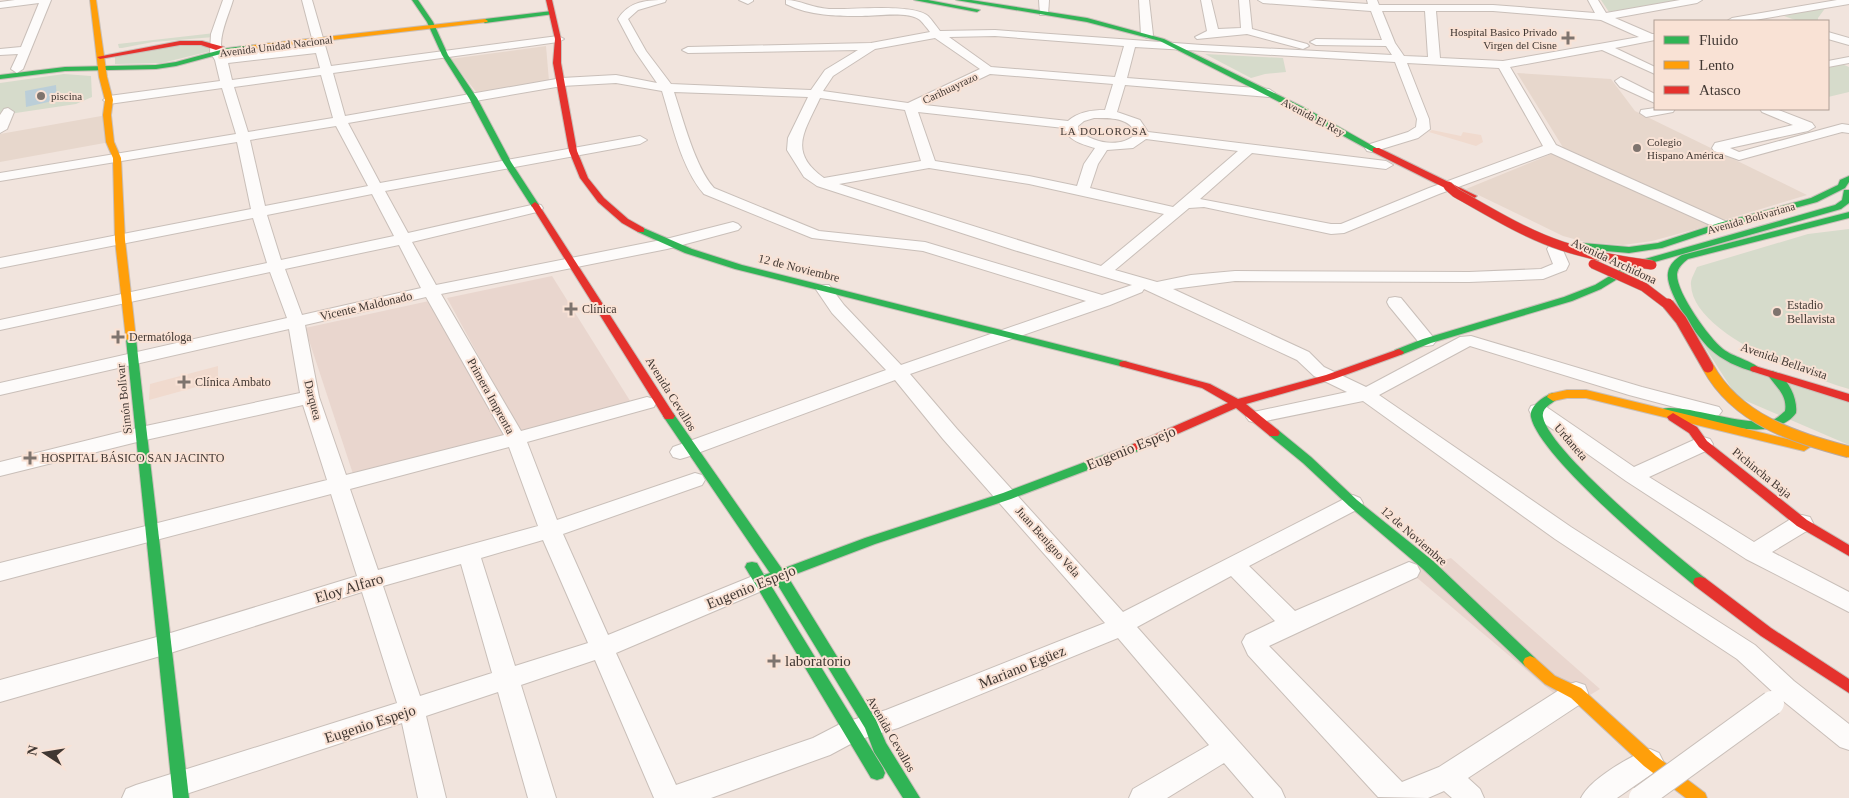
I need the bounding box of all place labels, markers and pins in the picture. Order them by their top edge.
place label: Hospital Basico Privado Virgen del Cisne [1450,26,1557,51]
marker: Hospital Basico Privado Virgen del Cisne [1561,31,1575,45]
marker: piscina [35,90,47,102]
place label: piscina [51,90,82,102]
place label: Colegio Hispano América [1647,136,1724,161]
marker: Colegio Hispano América [1631,142,1643,154]
place label: Estadio Bellavista [1787,298,1836,326]
marker: Clínica [564,302,578,316]
place label: Clínica [582,302,617,316]
marker: Estadio Bellavista [1771,306,1783,318]
marker: Dermatóloga [111,330,125,344]
place label: Dermatóloga [129,330,192,344]
marker: Clínica Ambato [177,375,191,389]
place label: Clínica Ambato [195,375,271,389]
marker: HOSPITAL BÁSICO SAN JACINTO [23,451,37,465]
place label: HOSPITAL BÁSICO SAN JACINTO [41,451,225,465]
place label: laboratorio [785,653,851,669]
marker: laboratorio [767,654,781,668]

